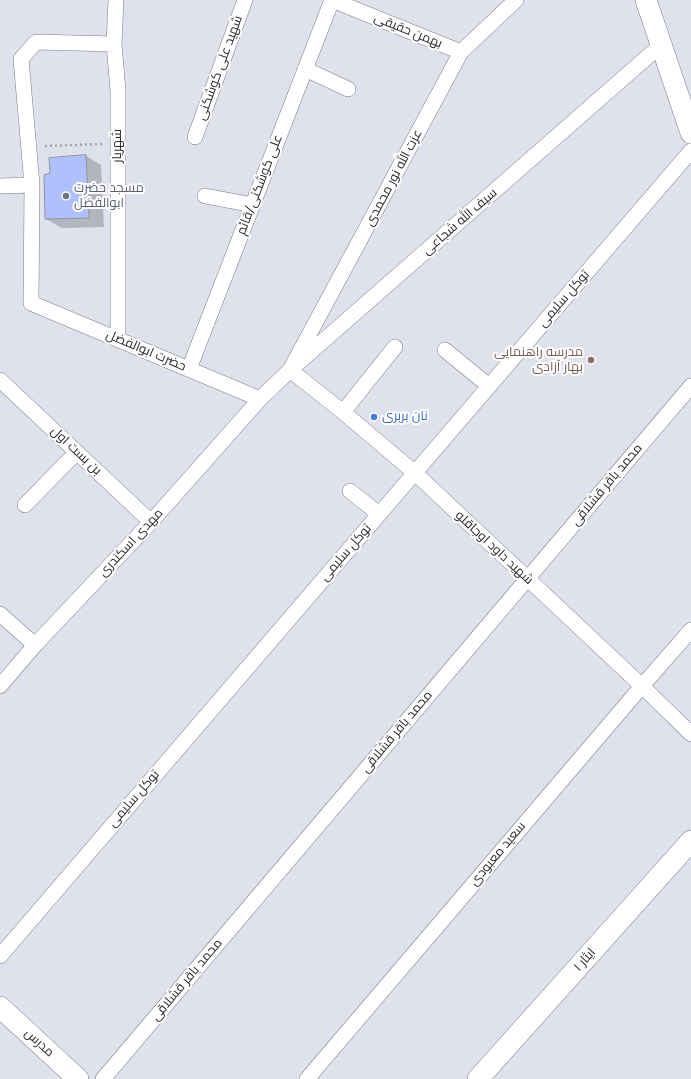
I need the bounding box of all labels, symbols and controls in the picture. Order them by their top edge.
street label: بهمن حقیقی [371,10,445,52]
street label: شهید علی کوشکنی [194,14,246,122]
street label: عزت الله نور محمدی [362,127,426,229]
street label: شهریار [110,129,126,163]
street label: علی کوشکنی/قائم [234,133,286,237]
place label: مسجد حضرت ابوالفضل [74,181,144,212]
street label: سیف الله شجاعی [419,185,501,259]
marker: مسجد حضرت ابوالفضل [61,191,71,201]
street label: توکل سلیمی [535,267,593,331]
street label: حضرت ابوالفضل [104,327,188,375]
place label: مدرسه راهنمایی بهار آزادی [494,345,583,376]
marker: مدرسه راهنمایی بهار آزادی [586,355,596,365]
place label: نان بربری [382,409,428,425]
marker: نان بربری [369,412,379,422]
street label: بن بست اول [47,424,105,478]
street label: محمد باقر قشلاقی [568,441,646,529]
street label: مهدی اسکندری [95,506,167,580]
street label: شهید داود اوجاقلو [452,508,536,588]
street label: توکل سلیمی [317,521,375,585]
street label: محمد باقر قشلاقی [358,688,436,776]
street label: توکل سلیمی [105,767,163,831]
street label: سعید معبودی [467,819,529,889]
street label: محمد باقر قشلاقی [148,936,226,1024]
street label: ایثار ۱ [571,945,599,975]
street label: مدرس [21,1026,57,1060]

